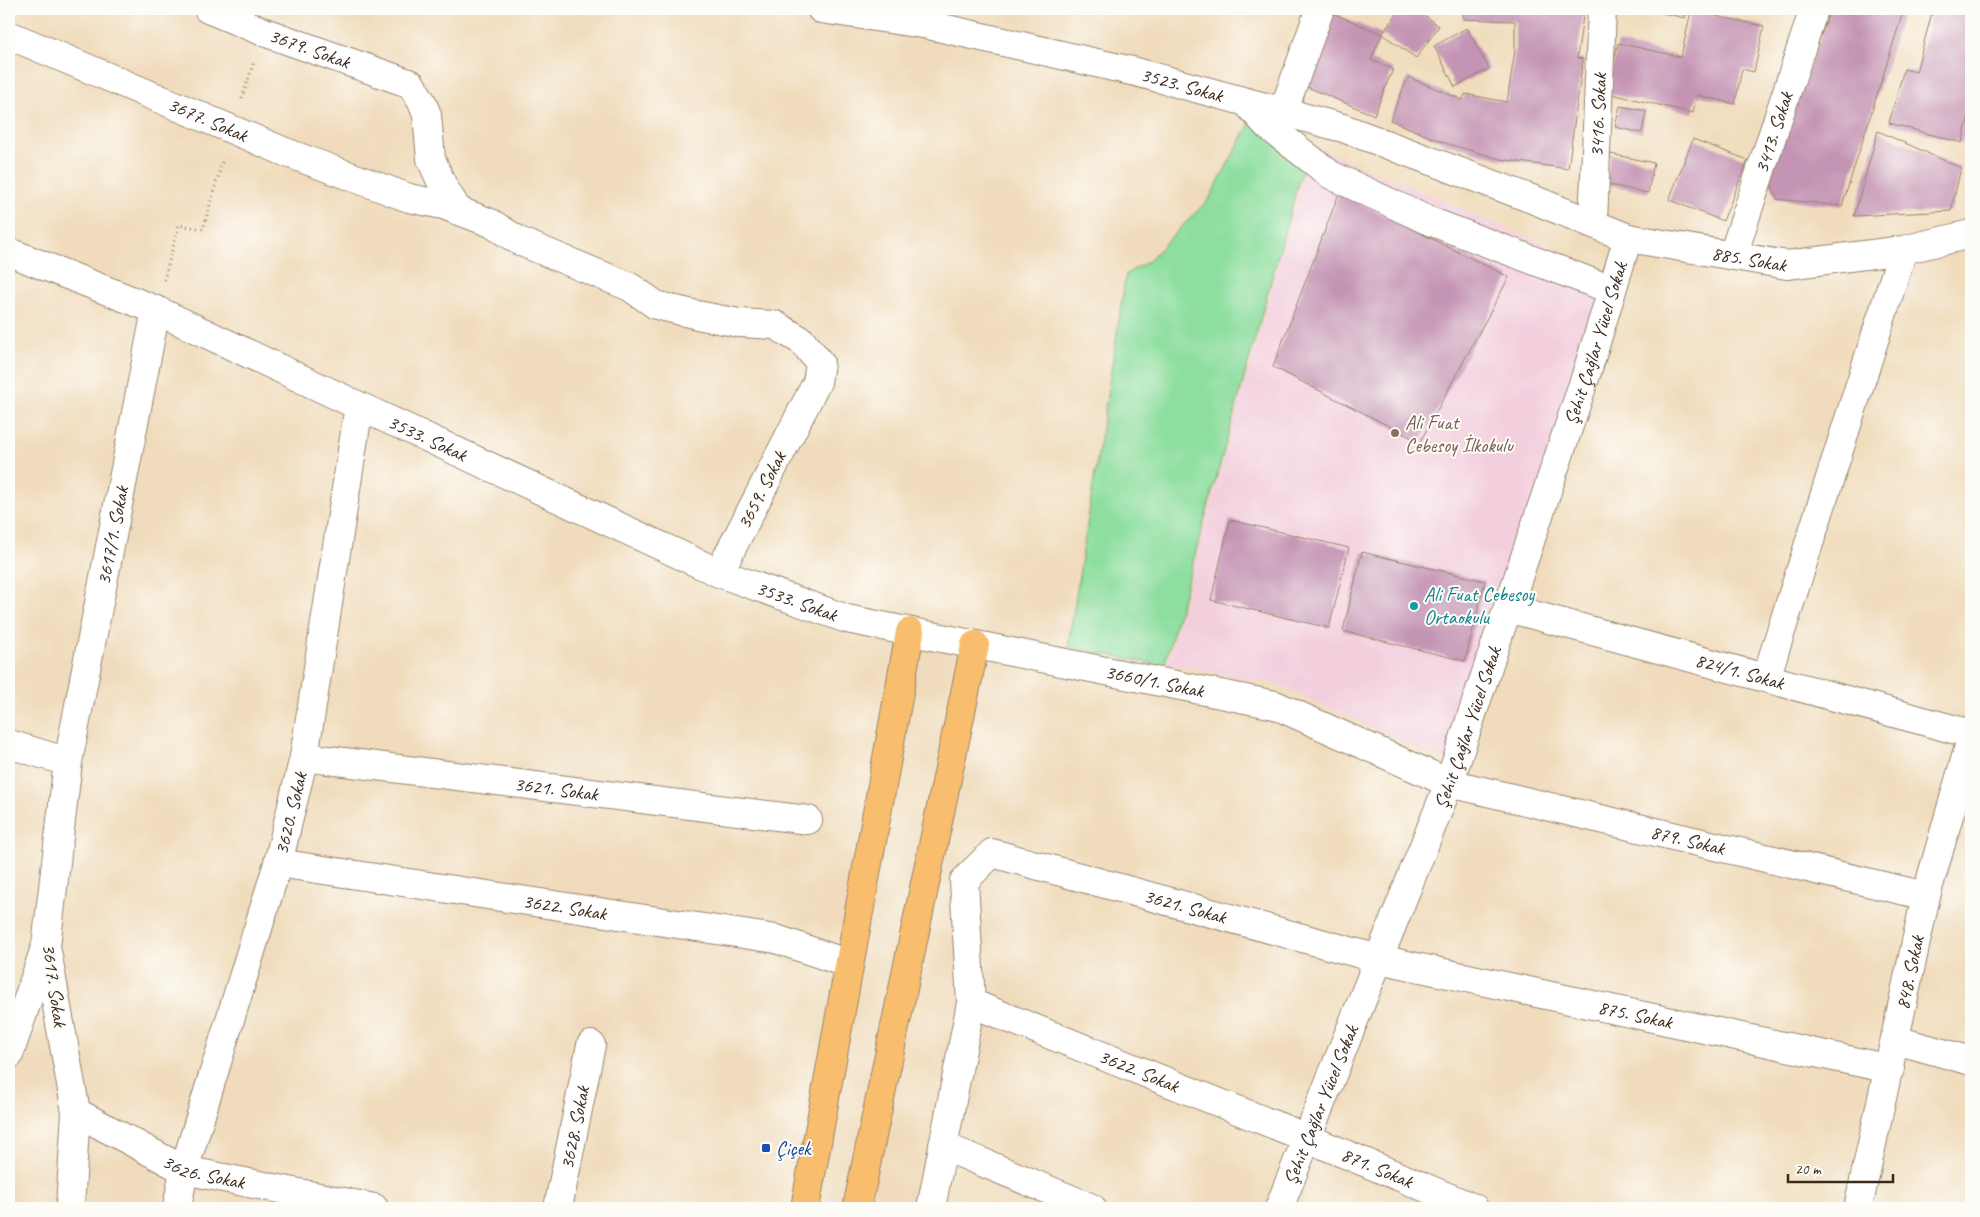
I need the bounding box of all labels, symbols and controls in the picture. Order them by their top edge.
street label: 3679. Sokak [266,23,355,75]
street label: 3523. Sokak [1138,62,1227,108]
street label: 3416. Sokak [1584,71,1612,158]
street label: 3413. Sokak [1749,87,1799,176]
street label: 3677. Sokak [164,92,253,148]
street label: 885. Sokak [1710,240,1790,278]
street label: Şehit Çağlar Yücel Sokak [1558,257,1633,428]
street label: 3533. Sokak [384,409,472,468]
place label: Ali Fuat Cebesoy İlkokulu [1405,410,1514,458]
marker: Ali Fuat Cebesoy İlkokulu [1389,427,1401,439]
street label: 3659. Sokak [731,446,792,533]
street label: 3617/1. Sokak [91,483,135,587]
street label: 3533. Sokak [753,575,842,628]
place label: Ali Fuat Cebesoy Ortaokulu [1424,582,1535,630]
marker: Ali Fuat Cebesoy Ortaokulu [1408,600,1420,612]
street label: Şehit Çağlar Yücel Sokak [1428,642,1507,812]
street label: 824/1. Sokak [1692,648,1788,696]
street label: 3660/1. Sokak [1103,659,1207,704]
street label: 3620. Sokak [269,768,313,857]
street label: 3621. Sokak [513,771,601,807]
street label: 879. Sokak [1648,819,1729,861]
street label: 3621. Sokak [1141,883,1231,930]
street label: 3622. Sokak [521,889,610,926]
street label: 848. Sokak [1890,932,1930,1012]
street label: 3617. Sokak [36,942,73,1030]
street label: 875. Sokak [1596,995,1676,1035]
street label: Şehit Çağlar Yücel Sokak [1278,1020,1364,1188]
street label: 3622. Sokak [1095,1044,1184,1099]
street label: 3628. Sokak [554,1082,596,1171]
place label: Çiçek [776,1136,812,1161]
marker: Çiçek [760,1142,772,1154]
street label: 871. Sokak [1337,1142,1418,1194]
street label: 3626. Sokak [158,1149,248,1195]
scale bar [1788,1152,1892,1184]
text: 20 m [1795,1160,1822,1179]

